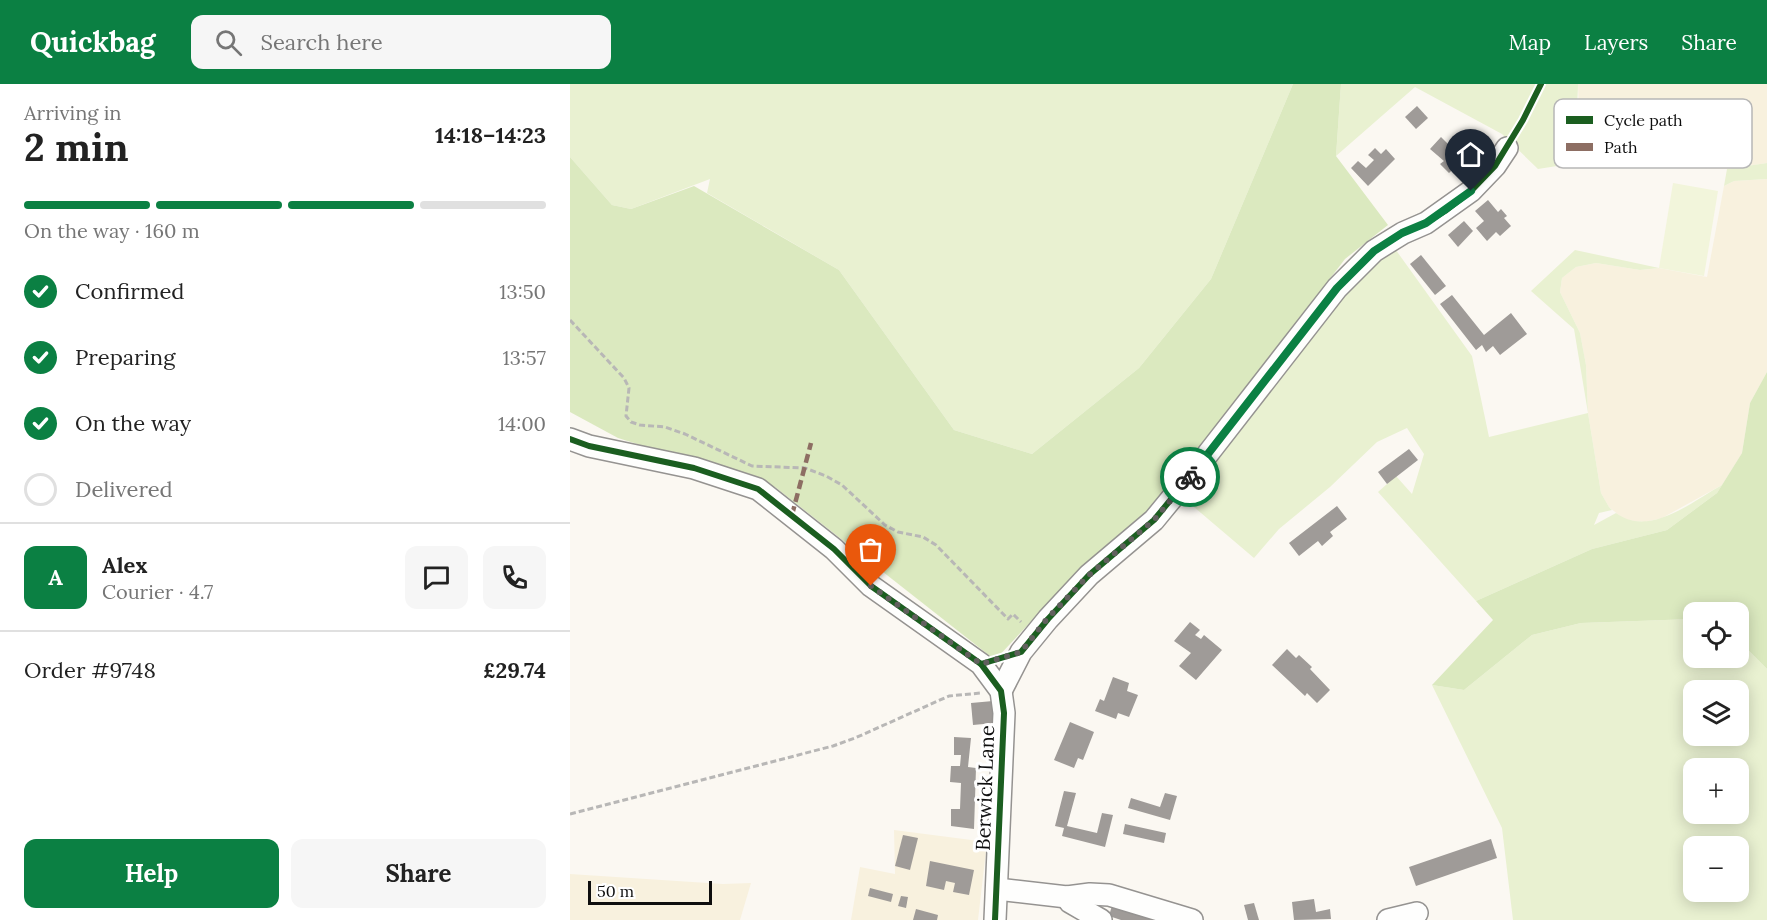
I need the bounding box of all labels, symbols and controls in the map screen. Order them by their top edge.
search box [191,15,611,69]
text: Quickbag [30,24,155,60]
icon: search [212,26,245,59]
text: Search here [260,28,383,56]
text: Map [1508,29,1551,56]
text: Layers [1584,29,1648,56]
text: Share [1681,29,1737,56]
legend [1554,99,1752,168]
text: Arriving in [24,100,121,125]
text: Cycle path [1604,110,1683,130]
text: 14:18–14:23 [435,121,546,149]
text: 2 min [24,122,129,172]
pin [1445,129,1496,191]
text: Path [1604,137,1638,157]
icon: home [1454,138,1487,171]
text: On the way · 160 m [24,218,200,243]
icon: check [24,275,57,308]
text: Confirmed [75,277,184,305]
text: 13:50 [499,279,546,304]
icon: check [24,341,57,374]
text: Preparing [75,343,175,371]
text: 13:57 [502,345,546,370]
icon: check [24,407,57,440]
text: On the way [75,409,191,437]
text: 14:00 [498,411,546,436]
courier [1160,447,1220,507]
icon: bike [1174,461,1207,494]
text: Delivered [75,475,173,503]
pin [845,524,896,586]
icon: bag [854,533,887,566]
button: chat [405,546,468,609]
button: phone [483,546,546,609]
text: Alex [102,551,147,579]
text: A [48,563,63,591]
text: Courier · 4.7 [102,579,213,604]
map controls [1683,602,1749,902]
button: locate [1683,602,1749,668]
text: Order #9748 [24,656,156,684]
text: £29.74 [483,656,546,684]
button: layers [1683,680,1749,746]
street label: Berwick Lane [970,725,999,851]
button: + [1683,758,1749,824]
button: − [1683,836,1749,902]
button: Help [24,839,279,908]
button: Share [291,839,546,908]
scale bar [588,878,712,906]
text: 50 m [597,881,634,901]

